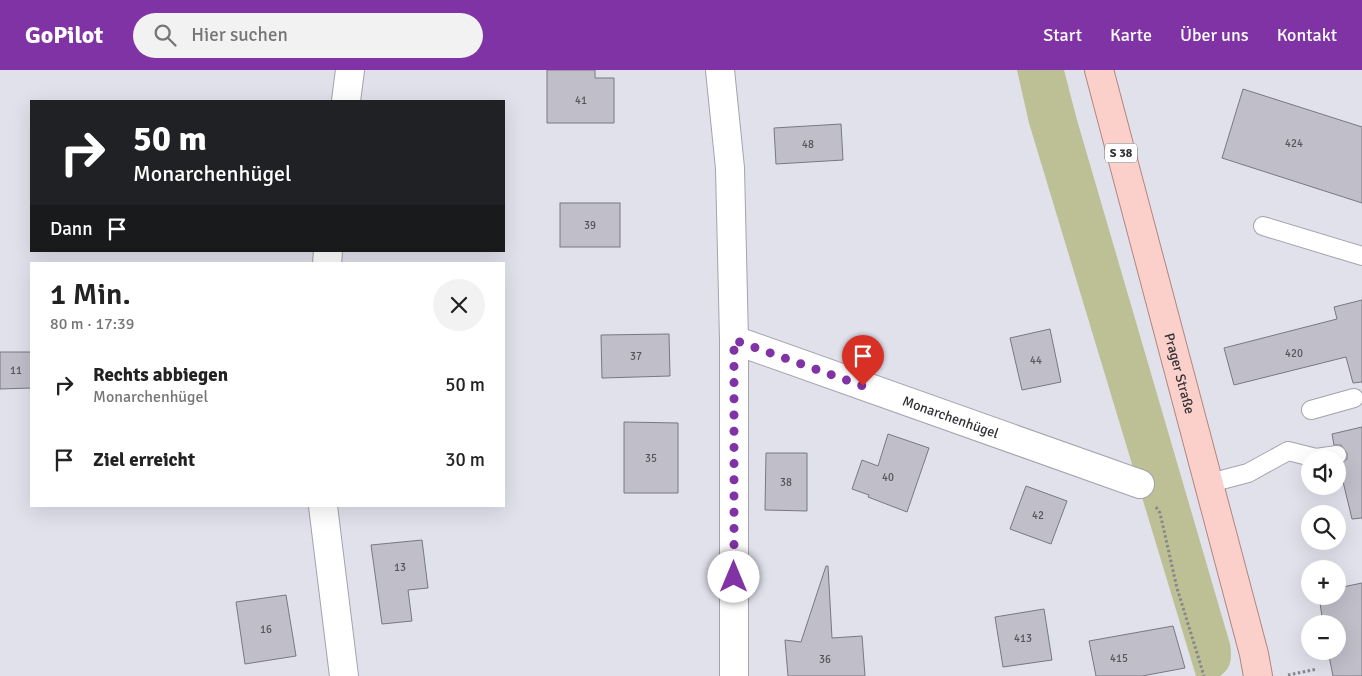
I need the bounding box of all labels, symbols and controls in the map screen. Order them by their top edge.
search box [133,13,483,58]
text: GoPilot [25,20,103,50]
icon: search [151,21,179,49]
text: Hier suchen [191,23,288,47]
text: Start [1043,24,1082,46]
text: Karte [1110,24,1152,46]
text: Über uns [1180,24,1249,46]
text: Kontakt [1277,24,1337,46]
house number: 41 [575,94,587,107]
text: 50 m [133,117,207,160]
icon: right [50,120,115,185]
house number: 424 [1285,137,1303,150]
house number: 48 [802,138,814,151]
road number: S 38 [1105,144,1137,162]
text: Monarchenhügel [133,160,292,187]
icon: arrive [103,215,131,243]
text: Dann [50,217,93,241]
house number: 39 [584,219,596,232]
text: 1 Min. [50,276,131,313]
button: close [433,279,485,331]
text: 80 m · 17:39 [50,314,134,334]
street label: Prager Straße [1161,331,1199,416]
pin [842,335,884,386]
icon: arrive [849,342,877,370]
house number: 420 [1285,347,1303,360]
house number: 37 [630,350,642,363]
house number: 44 [1030,354,1042,367]
text: Rechts abbiegen [93,363,228,387]
house number: 11 [10,364,22,377]
icon: right [50,371,78,399]
text: 50 m [445,373,485,397]
text: Monarchenhügel [93,387,208,407]
street label: Monarchenhügel [900,392,1001,442]
icon: arrive [50,446,78,474]
text: Ziel erreicht [93,448,195,472]
text: 30 m [445,448,485,472]
map controls [1301,450,1346,660]
button: sound [1301,450,1346,495]
house number: 35 [645,452,657,465]
house number: 40 [882,471,894,484]
house number: 38 [780,476,792,489]
button: search [1301,505,1346,550]
house number: 42 [1032,509,1044,522]
position arrow [707,550,759,602]
button: + [1301,560,1346,605]
house number: 13 [394,561,406,574]
button: − [1301,615,1346,660]
house number: 16 [260,623,272,636]
house number: 413 [1014,632,1032,645]
house number: 415 [1110,652,1128,665]
house number: 36 [819,653,831,666]

